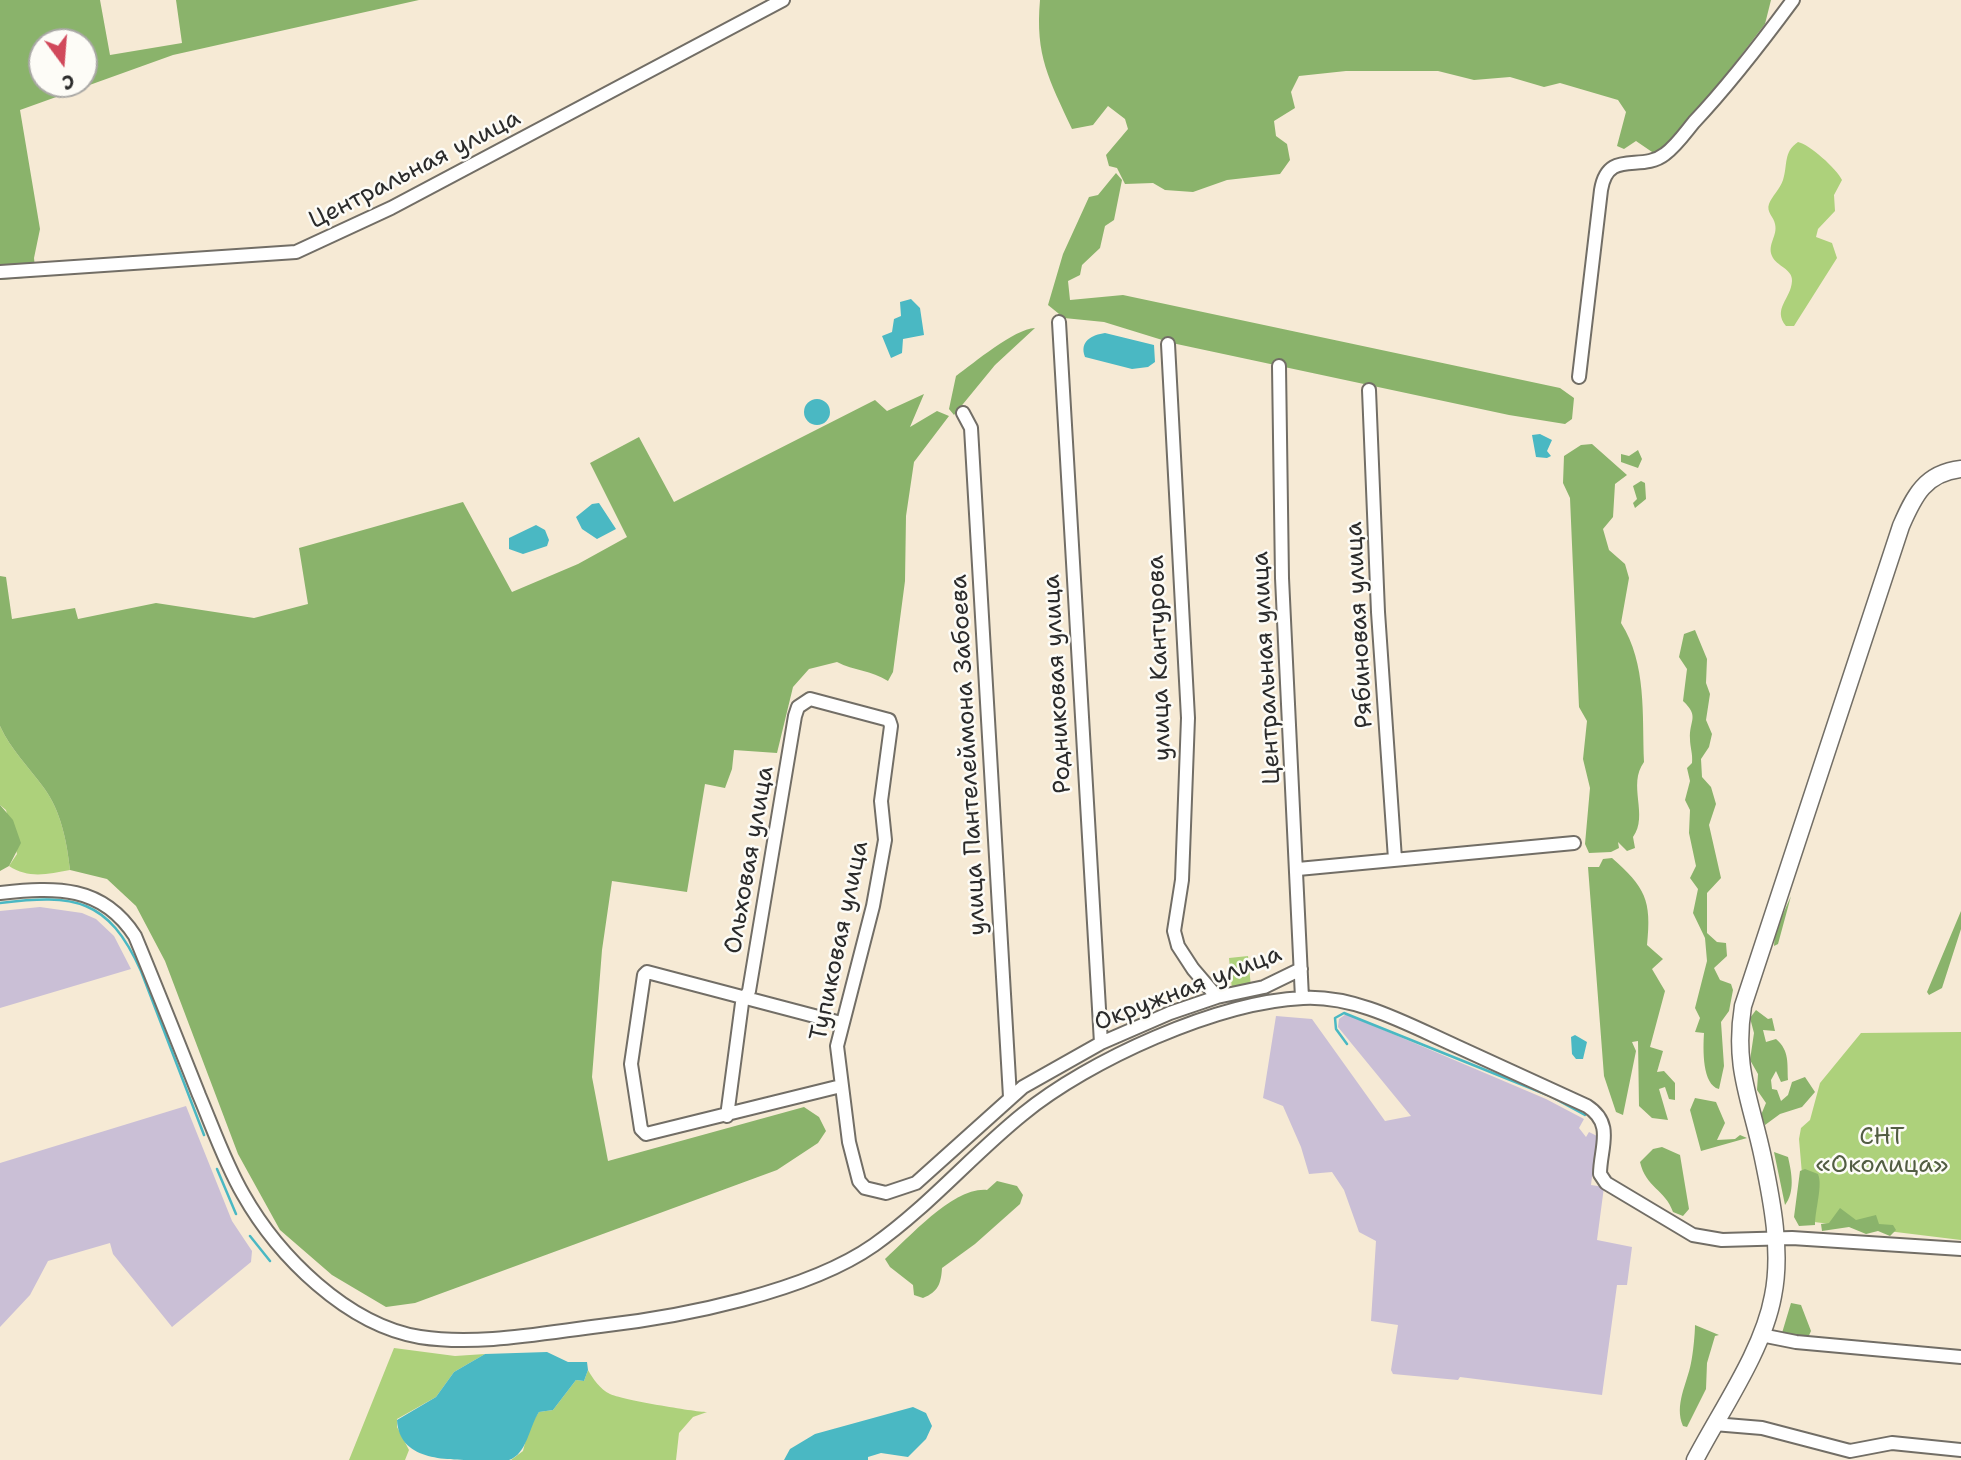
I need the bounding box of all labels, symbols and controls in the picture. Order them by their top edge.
north arrow [28,28,98,98]
text: С [59,68,77,95]
street label: Центральная улица [304,104,526,236]
street label: Рябиновая улица [1340,521,1380,729]
street label: Центральная улица [1247,551,1287,785]
street label: улица Кантурова [1142,554,1178,762]
street label: улица Пантелеймона Забоева [945,574,993,936]
street label: Родниковая улица [1038,574,1078,794]
street label: Ольховая улица [719,764,781,956]
street label: Тупиковая улица [805,838,875,1044]
street label: Окружная улица [1090,940,1286,1038]
park label: СНТ «Околица» [1816,1124,1948,1180]

